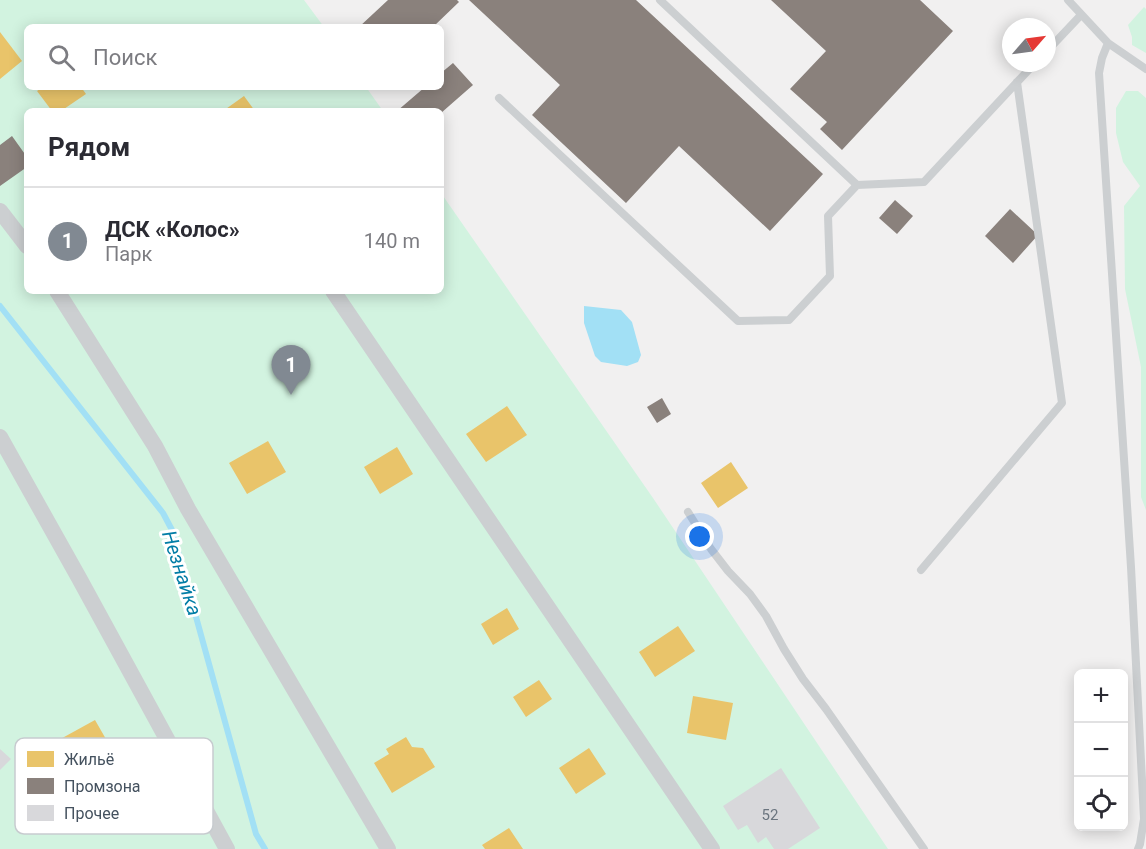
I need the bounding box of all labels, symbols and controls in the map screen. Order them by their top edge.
north arrow [1002,18,1056,72]
search box [24,24,444,90]
icon: search [45,41,78,74]
text: Поиск [93,45,157,70]
text: Рядом [48,132,130,162]
text: ДСК «Колос» [105,217,240,242]
text: 1 [62,229,73,253]
text: 140 m [364,229,420,253]
text: Парк [105,242,152,266]
pin: 1 [272,346,310,395]
your location [685,522,714,551]
water label: Незнайка [157,527,207,619]
map controls [1074,669,1128,831]
button: + [1074,669,1128,723]
button: − [1074,723,1128,777]
legend [15,738,213,834]
text: Жильё [64,750,114,769]
text: Промзона [64,777,141,796]
button: locate [1074,777,1128,831]
text: Прочее [64,804,119,823]
house number: 52 [762,806,778,824]

